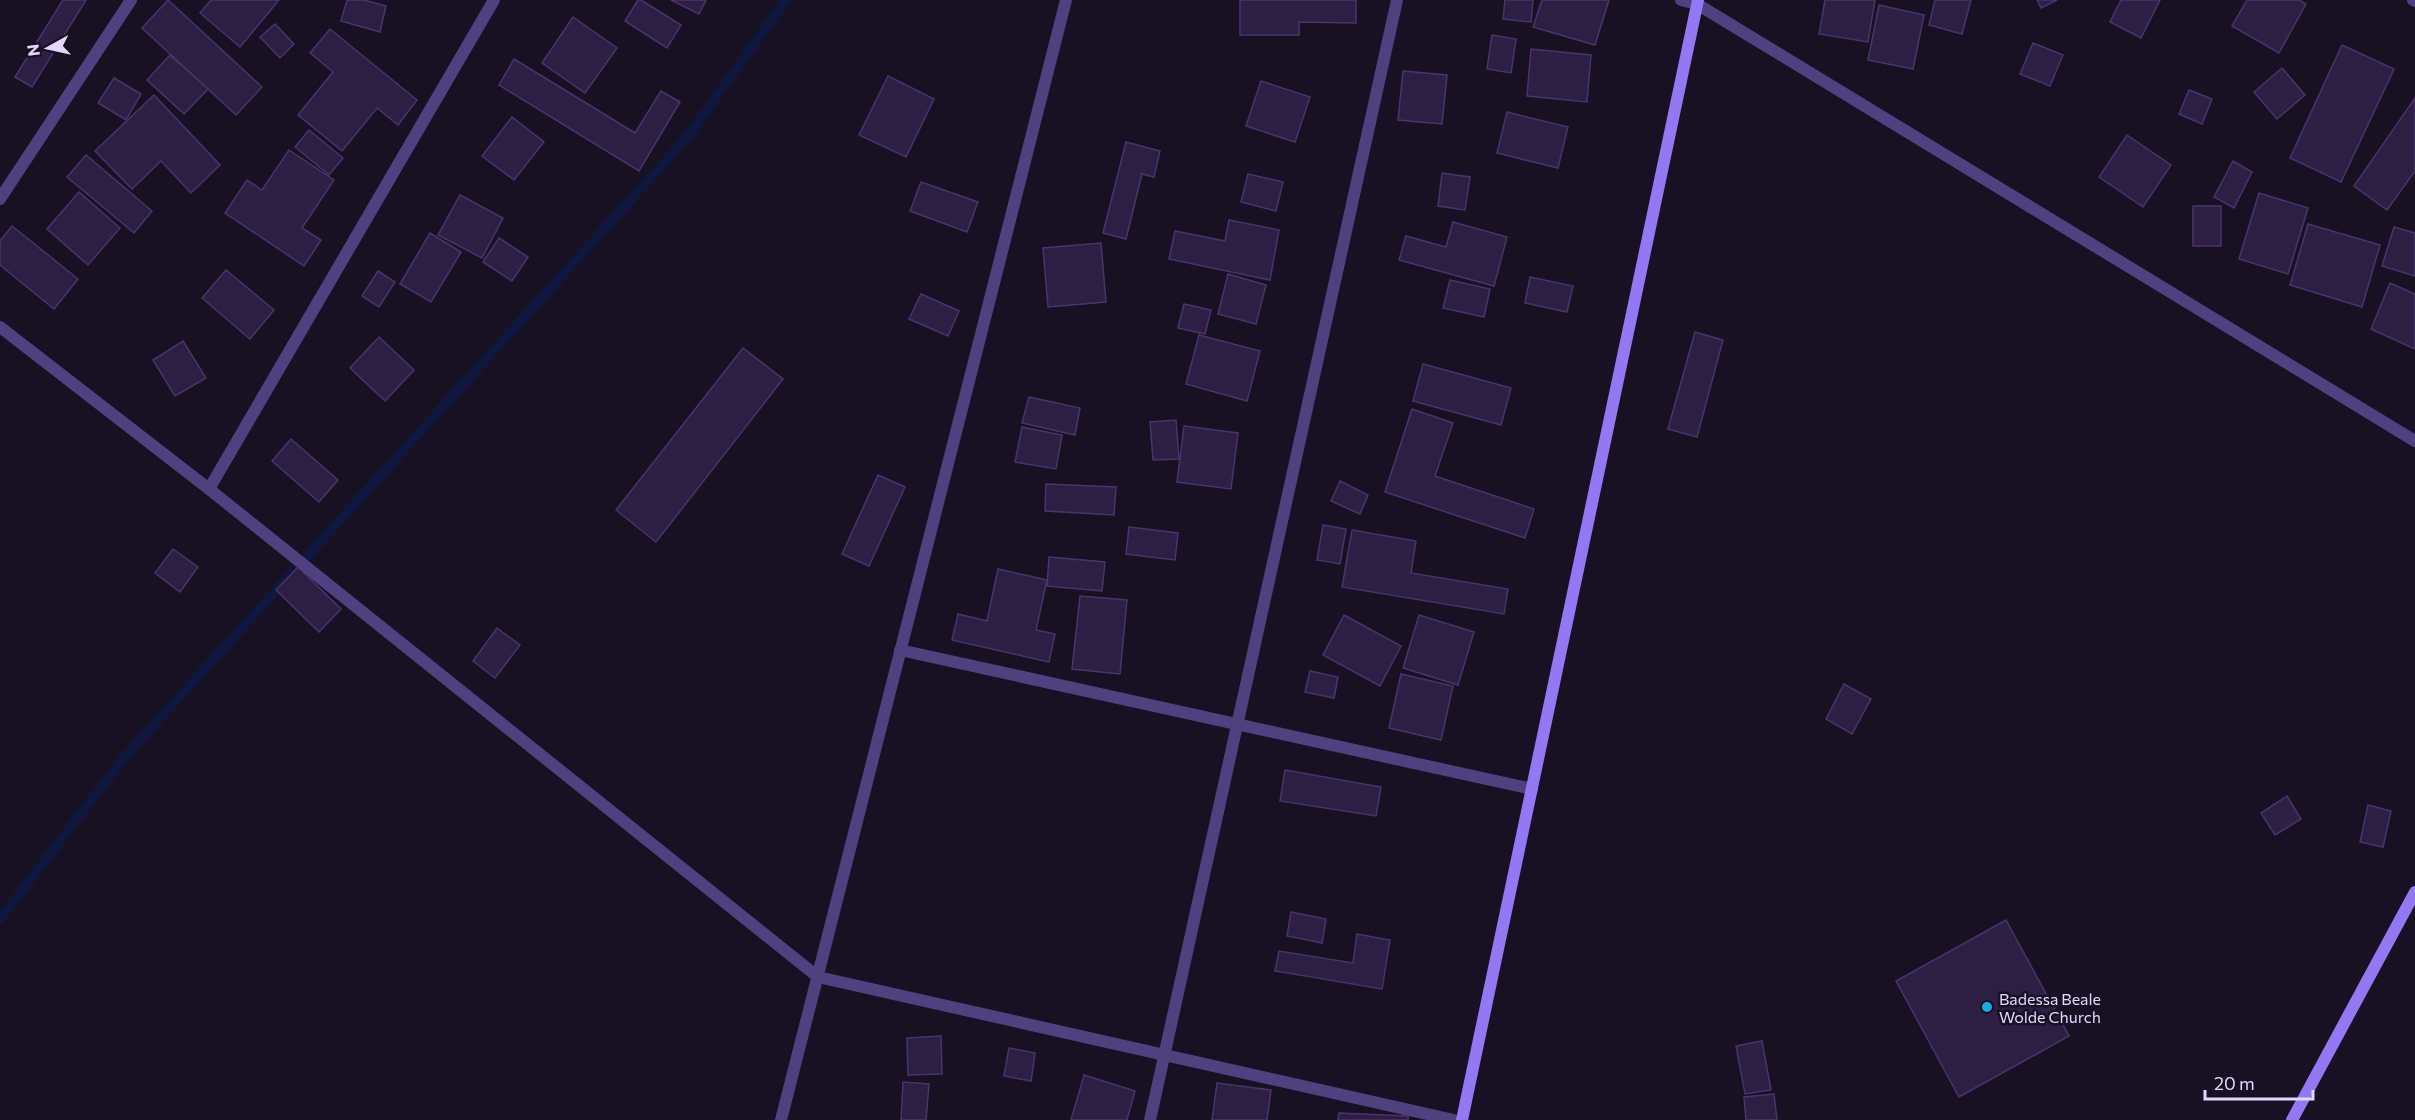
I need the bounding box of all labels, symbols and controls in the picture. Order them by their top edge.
north arrow [18,18,78,78]
text: N [22,43,43,57]
place label: Badessa Beale Wolde Church [1999,989,2101,1026]
marker: Badessa Beale Wolde Church [1980,1000,1994,1014]
scale bar [2205,1063,2313,1101]
text: 20 m [2214,1072,2255,1094]

